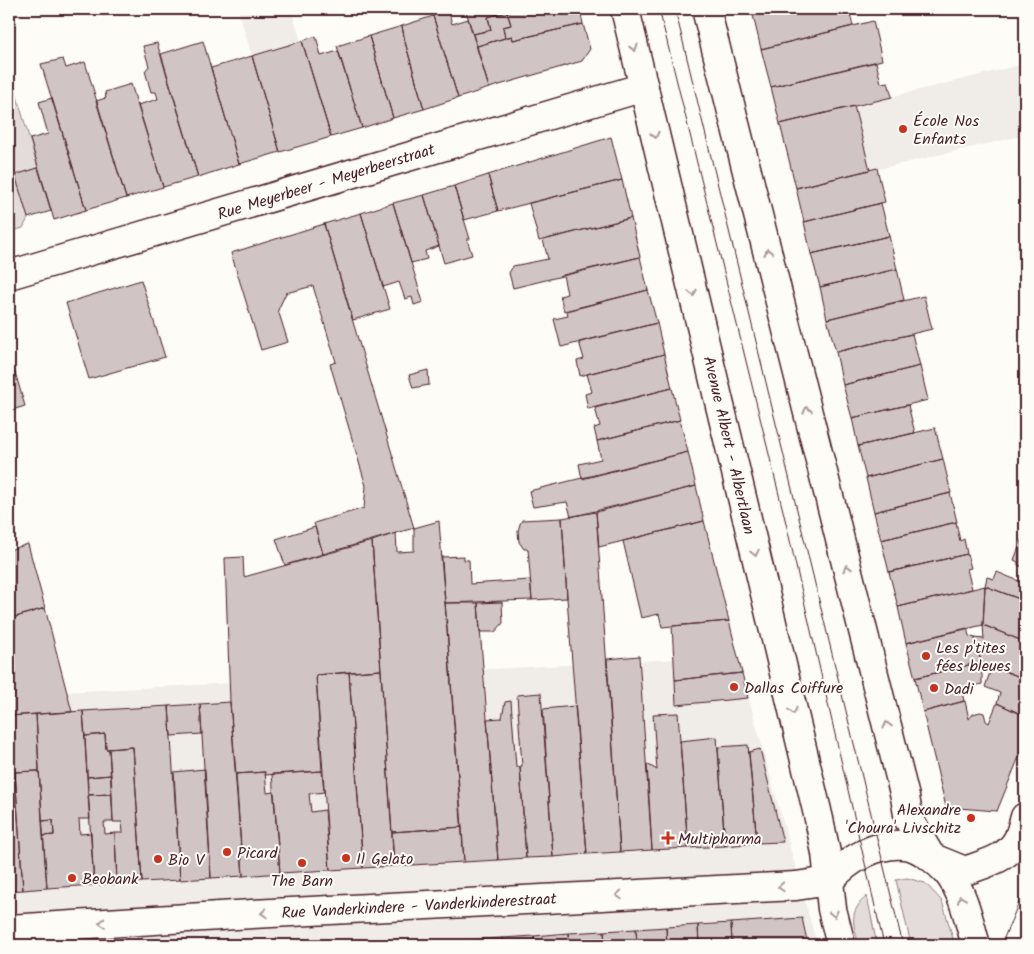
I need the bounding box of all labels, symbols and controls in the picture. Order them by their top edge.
one-way arrow [629,44,639,52]
place label: École Nos Enfants [913,109,979,152]
marker: École Nos Enfants [897,123,909,135]
one-way arrow [649,130,660,139]
street label: Rue Meyerbeer - Meyerbeerstraat [215,137,439,227]
one-way arrow [763,249,773,257]
one-way arrow [687,288,698,297]
street label: Avenue Albert - Albertlaan [696,354,761,537]
one-way arrow [802,405,813,414]
one-way arrow [749,549,760,557]
one-way arrow [842,563,853,572]
place label: Les p'tites fées bleues [936,636,1011,679]
marker: Les p'tites fées bleues [920,650,932,662]
place label: Dallas Coiffure [744,676,843,701]
place label: Dadi [944,677,975,702]
marker: Dallas Coiffure [728,681,740,693]
marker: Dadi [928,682,940,694]
one-way arrow [787,707,798,716]
one-way arrow [882,721,893,730]
place label: Alexandre 'Choura' Livschitz [845,798,961,841]
marker: Alexandre 'Choura' Livschitz [965,812,977,824]
place label: Multipharma [678,827,762,852]
marker: Multipharma [662,832,674,844]
place label: Picard [237,841,278,866]
marker: Picard [221,846,233,858]
place label: Il Gelato [356,847,413,872]
place label: Bio V [168,848,206,873]
marker: Il Gelato [340,852,352,864]
marker: Bio V [152,853,164,865]
marker: The Barn [296,857,308,869]
place label: Beobank [82,867,139,892]
place label: The Barn [271,869,333,894]
marker: Beobank [66,872,78,884]
one-way arrow [777,882,785,893]
street label: Rue Vanderkindere - Vanderkinderestraat [281,887,558,926]
one-way arrow [614,890,622,901]
one-way arrow [957,895,967,904]
one-way arrow [260,908,268,919]
one-way arrow [828,909,839,918]
one-way arrow [98,918,106,929]

